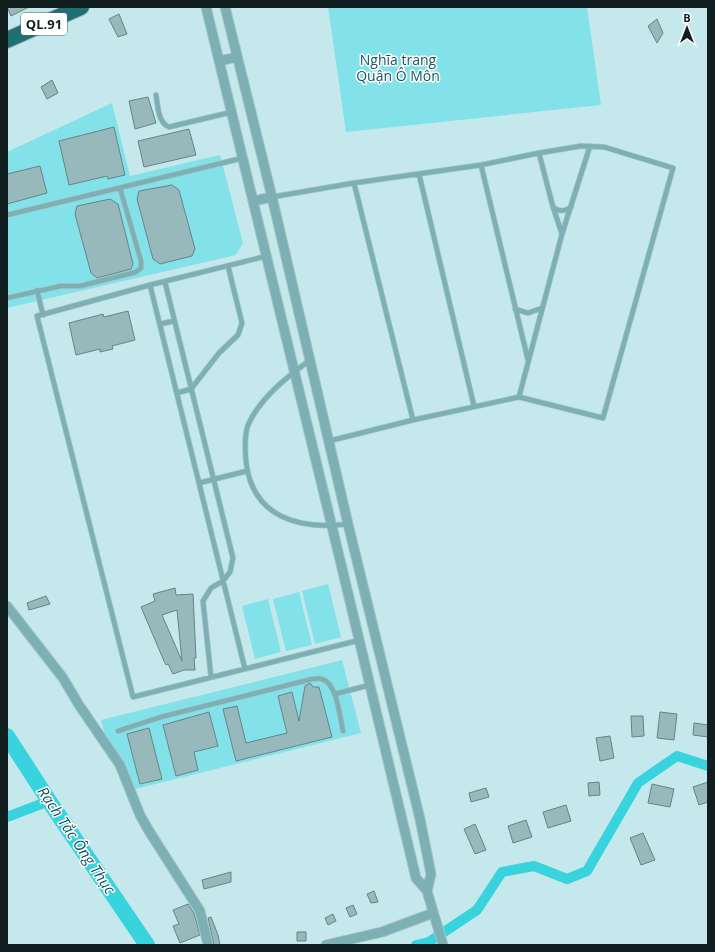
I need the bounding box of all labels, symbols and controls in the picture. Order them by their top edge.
north arrow [667,8,707,48]
text: B [683,10,691,25]
road number: QL.91 [21,13,67,35]
park label: Nghĩa trang Quận Ô Môn [356,50,440,85]
water label: Rạch Tắc Ông Thục [34,782,121,898]

